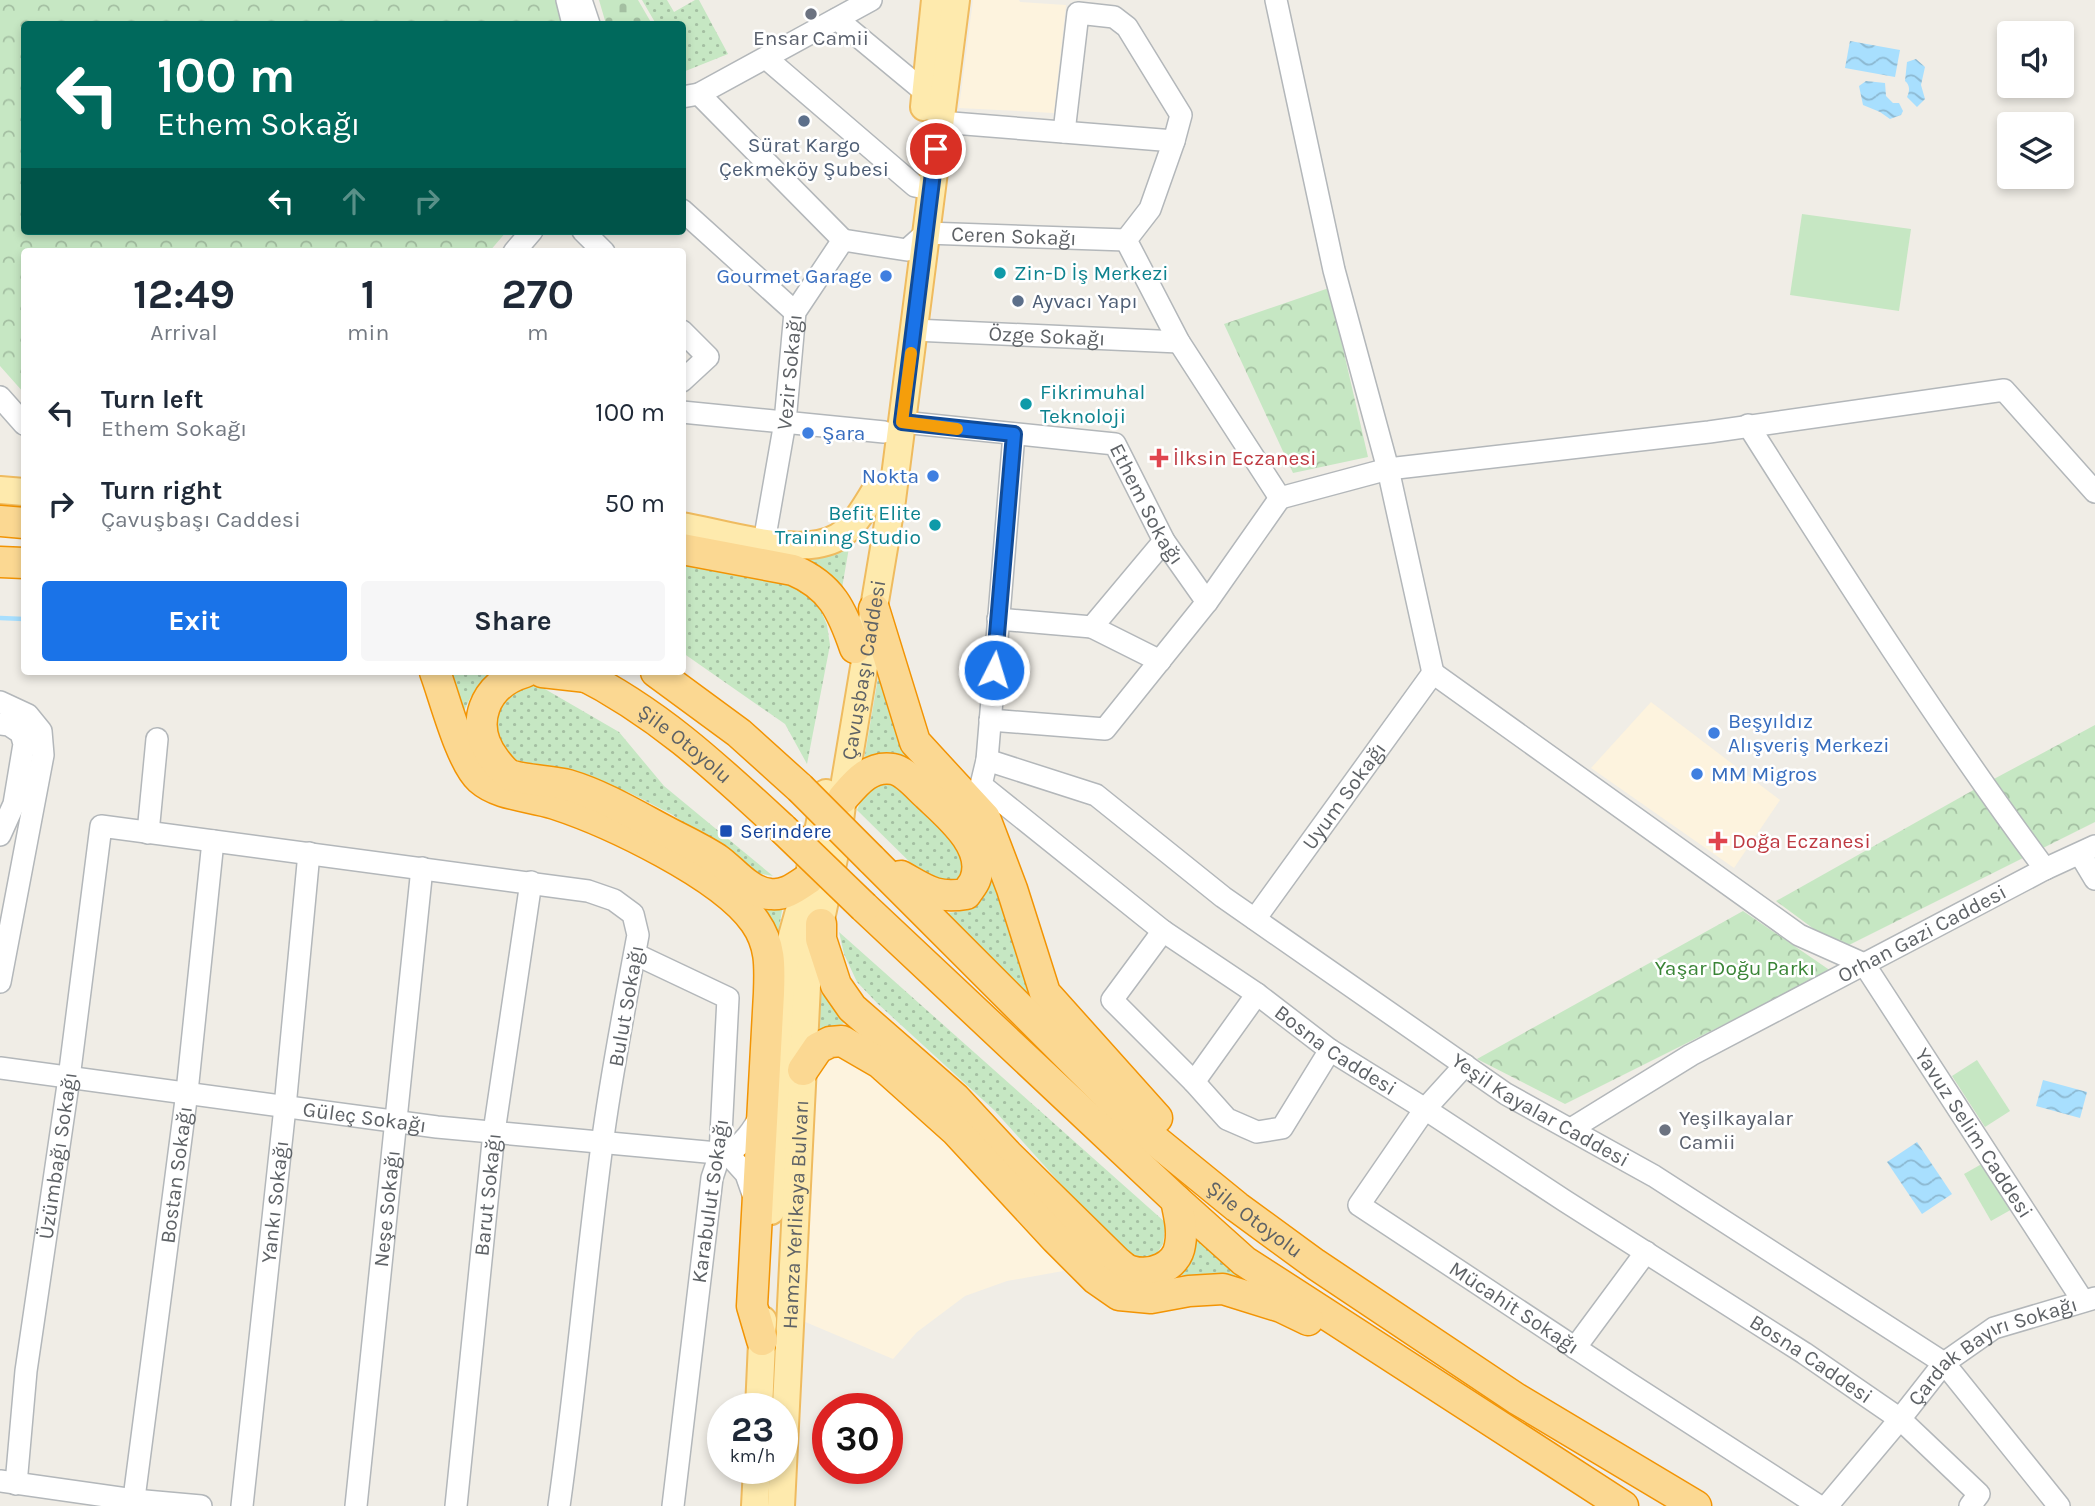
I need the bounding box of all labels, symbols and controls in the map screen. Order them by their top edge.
marker: Ensar Camii [803,6,819,22]
map controls [1997,21,2074,189]
button: sound [1997,21,2074,98]
place label: Ensar Camii [753,26,869,50]
text: 100 m [157,47,295,104]
icon: left [42,49,133,140]
text: Ethem Sokağı [157,106,360,143]
button: layers [1997,112,2074,189]
marker: Sürat Kargo Çekmeköy Şubesi [796,113,812,129]
pin [906,119,966,179]
icon: arrive [917,130,955,168]
place label: Sürat Kargo Çekmeköy Şubesi [719,133,889,181]
icon: left [262,182,300,220]
icon: ahead [335,182,373,220]
icon: right [408,182,446,220]
street label: Ceren Sokağı [951,222,1077,250]
place label: Zin-D İş Merkezi [1014,261,1168,285]
place label: Gourmet Garage [717,264,872,288]
marker: Zin-D İş Merkezi [992,265,1008,281]
marker: Gourmet Garage [878,268,894,284]
text: 12:49 [133,269,235,319]
text: 1 [361,269,376,319]
text: 270 [501,269,574,319]
place label: Ayvacı Yapı [1032,289,1138,313]
marker: Ayvacı Yapı [1010,293,1026,309]
street label: Vezir Sokağı [772,313,807,432]
text: Arrival [150,319,218,346]
text: min [347,319,389,346]
text: m [527,319,548,346]
street label: Özge Sokağı [988,321,1106,351]
place label: Fikrimuhal Teknoloji [1040,380,1145,428]
text: Turn left [101,384,203,415]
icon: left [42,394,80,432]
marker: Fikrimuhal Teknoloji [1018,396,1034,412]
text: 100 m [595,397,665,428]
text: Ethem Sokağı [101,415,247,442]
place label: Şara [822,421,865,445]
marker: Şara [800,425,816,441]
street label: Ethem Sokağı [1105,440,1189,569]
place label: İlksin Eczanesi [1173,446,1316,470]
marker: İlksin Eczanesi [1151,450,1167,466]
place label: Nokta [862,464,919,488]
marker: Nokta [925,468,941,484]
text: Turn right [101,475,222,506]
icon: right [42,485,80,523]
text: 50 m [604,488,665,519]
place label: Befit Elite Training Studio [775,501,921,549]
text: Çavuşbaşı Caddesi [101,506,301,533]
marker: Befit Elite Training Studio [927,517,943,533]
street label: Çavuşbaşı Caddesi [837,578,890,762]
button: Exit [42,581,347,661]
button: Share [361,581,665,661]
position arrow [957,633,1031,707]
street label: Şile Otoyolu [633,699,737,789]
place label: Beşyıldız Alışveriş Merkezi [1728,709,1889,757]
marker: Beşyıldız Alışveriş Merkezi [1706,725,1722,741]
street label: Uyum Sokağı [1297,738,1391,854]
place label: MM Migros [1711,762,1818,786]
marker: MM Migros [1689,766,1705,782]
place label: Serindere [740,819,832,843]
marker: Serindere [718,823,734,839]
place label: Doğa Eczanesi [1732,829,1871,853]
marker: Doğa Eczanesi [1710,833,1726,849]
street label: Orhan Gazi Caddesi [1834,880,2010,988]
street label: Bulut Sokağı [604,943,648,1069]
park label: Yaşar Doğu Parkı [1655,956,1815,980]
street label: Bosna Caddesi [1270,1000,1401,1100]
street label: Yavuz Selim Caddesi [1910,1044,2038,1223]
street label: Yeşil Kayalar Caddesi [1447,1048,1633,1172]
street label: Üzümbağı Sokağı [33,1071,82,1241]
street label: Güleç Sokağı [301,1097,428,1137]
street label: Hamza Yerlikaya Bulvarı [778,1099,813,1330]
street label: Bostan Sokağı [155,1105,197,1245]
place label: Yeşilkayalar Camii [1679,1106,1793,1154]
street label: Karabulut Sokağı [687,1117,733,1285]
marker: Yeşilkayalar Camii [1657,1122,1673,1138]
street label: Barut Sokağı [469,1132,506,1257]
street label: Yankı Sokağı [256,1139,293,1264]
street label: Neşe Sokağı [369,1149,405,1268]
street label: Şile Otoyolu [1202,1175,1307,1263]
street label: Mücahit Sokağı [1445,1256,1584,1359]
street label: Çardak Bayırı Sokağı [1903,1292,2080,1410]
street label: Bosna Caddesi [1745,1310,1877,1408]
speed limit sign: 30 [812,1393,903,1484]
text: 23 [731,1409,774,1450]
text: km/h [730,1445,775,1467]

